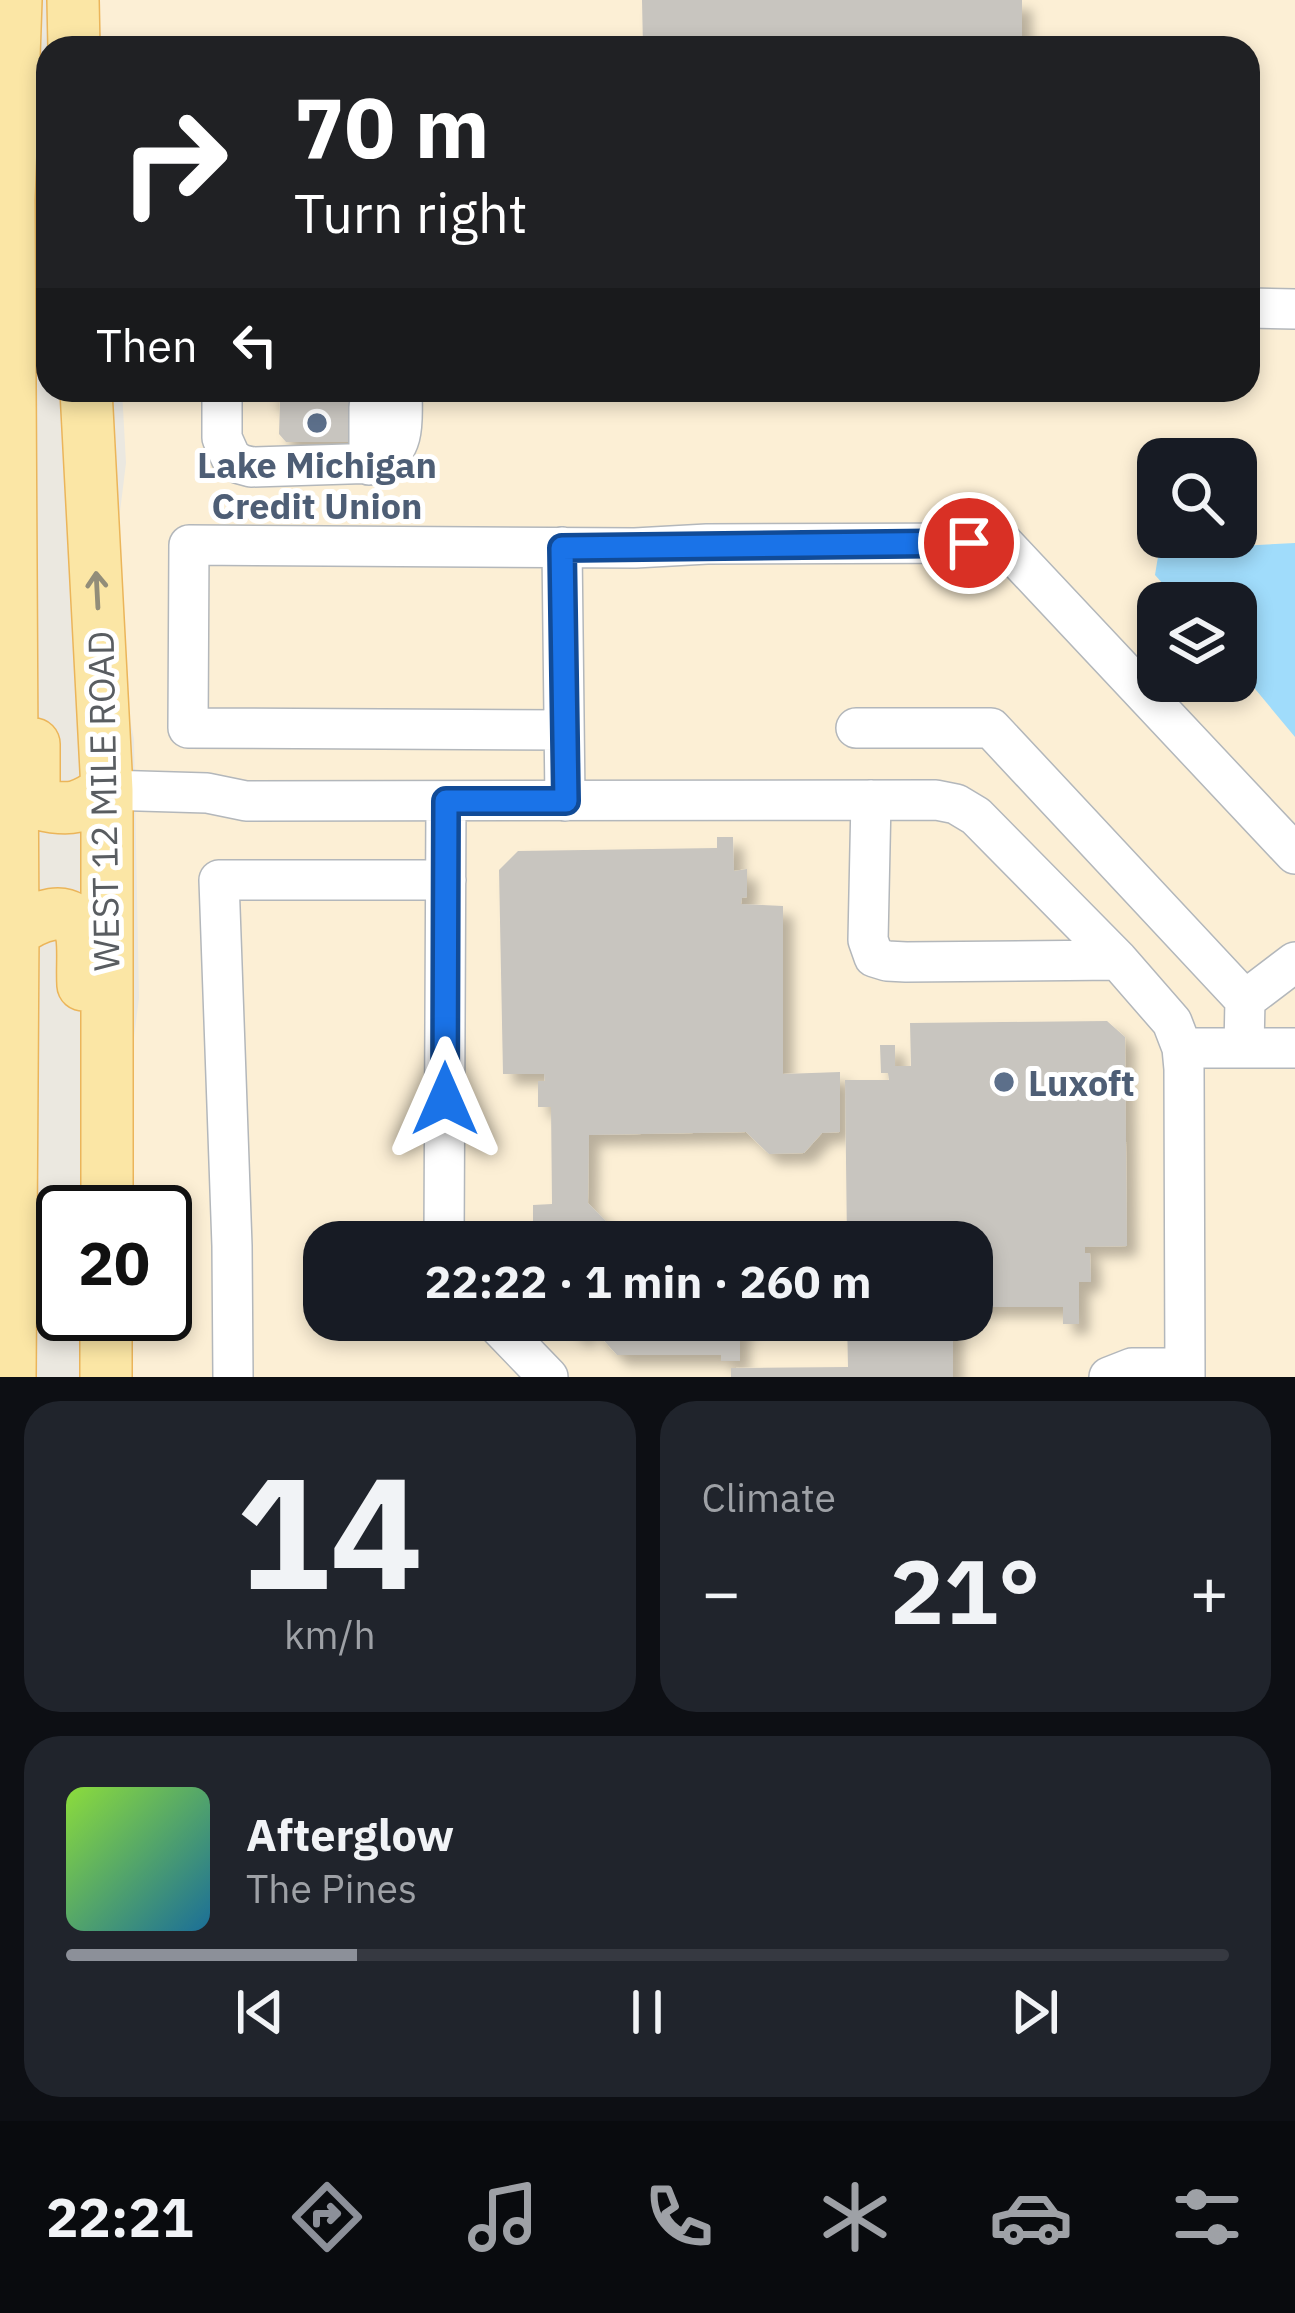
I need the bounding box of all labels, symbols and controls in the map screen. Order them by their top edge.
text: 70 m [294,72,490,181]
icon: right [96,84,252,240]
text: Turn right [294,178,528,248]
icon: left [222,312,288,378]
text: Then [96,316,198,374]
marker: Lake Michigan Credit Union [304,410,330,436]
map controls [1137,438,1257,702]
button: search [1137,438,1257,558]
place label: Lake Michigan Credit Union [197,441,437,529]
pin [918,492,1020,594]
icon: arrive [936,510,1002,576]
one-way arrow [85,571,108,610]
button: layers [1137,582,1257,702]
street label: WEST 12 MILE ROAD [77,630,129,972]
position arrow [382,1036,508,1162]
place label: Luxoft [1028,1059,1135,1106]
marker: Luxoft [991,1069,1017,1095]
speed limit sign: 20 [36,1185,192,1341]
text: 22:22 · 1 min · 260 m [425,1252,871,1310]
text: 14 [236,1429,423,1632]
text: Climate [702,1472,836,1523]
text: 21° [890,1532,1040,1649]
text: − [702,1548,741,1634]
text: + [1189,1548,1229,1634]
text: km/h [284,1609,376,1660]
text: Afterglow [246,1805,454,1863]
text: The Pines [246,1863,417,1914]
icon: previous [227,1979,293,2045]
icon: pause [614,1979,680,2045]
icon: next [1002,1979,1068,2045]
icon: directions [285,2175,369,2259]
icon: music [461,2175,545,2259]
icon: phone [637,2175,721,2259]
icon: climate [813,2175,897,2259]
icon: car [989,2175,1073,2259]
icon: filters [1165,2175,1249,2259]
text: 22:21 [46,2182,193,2252]

